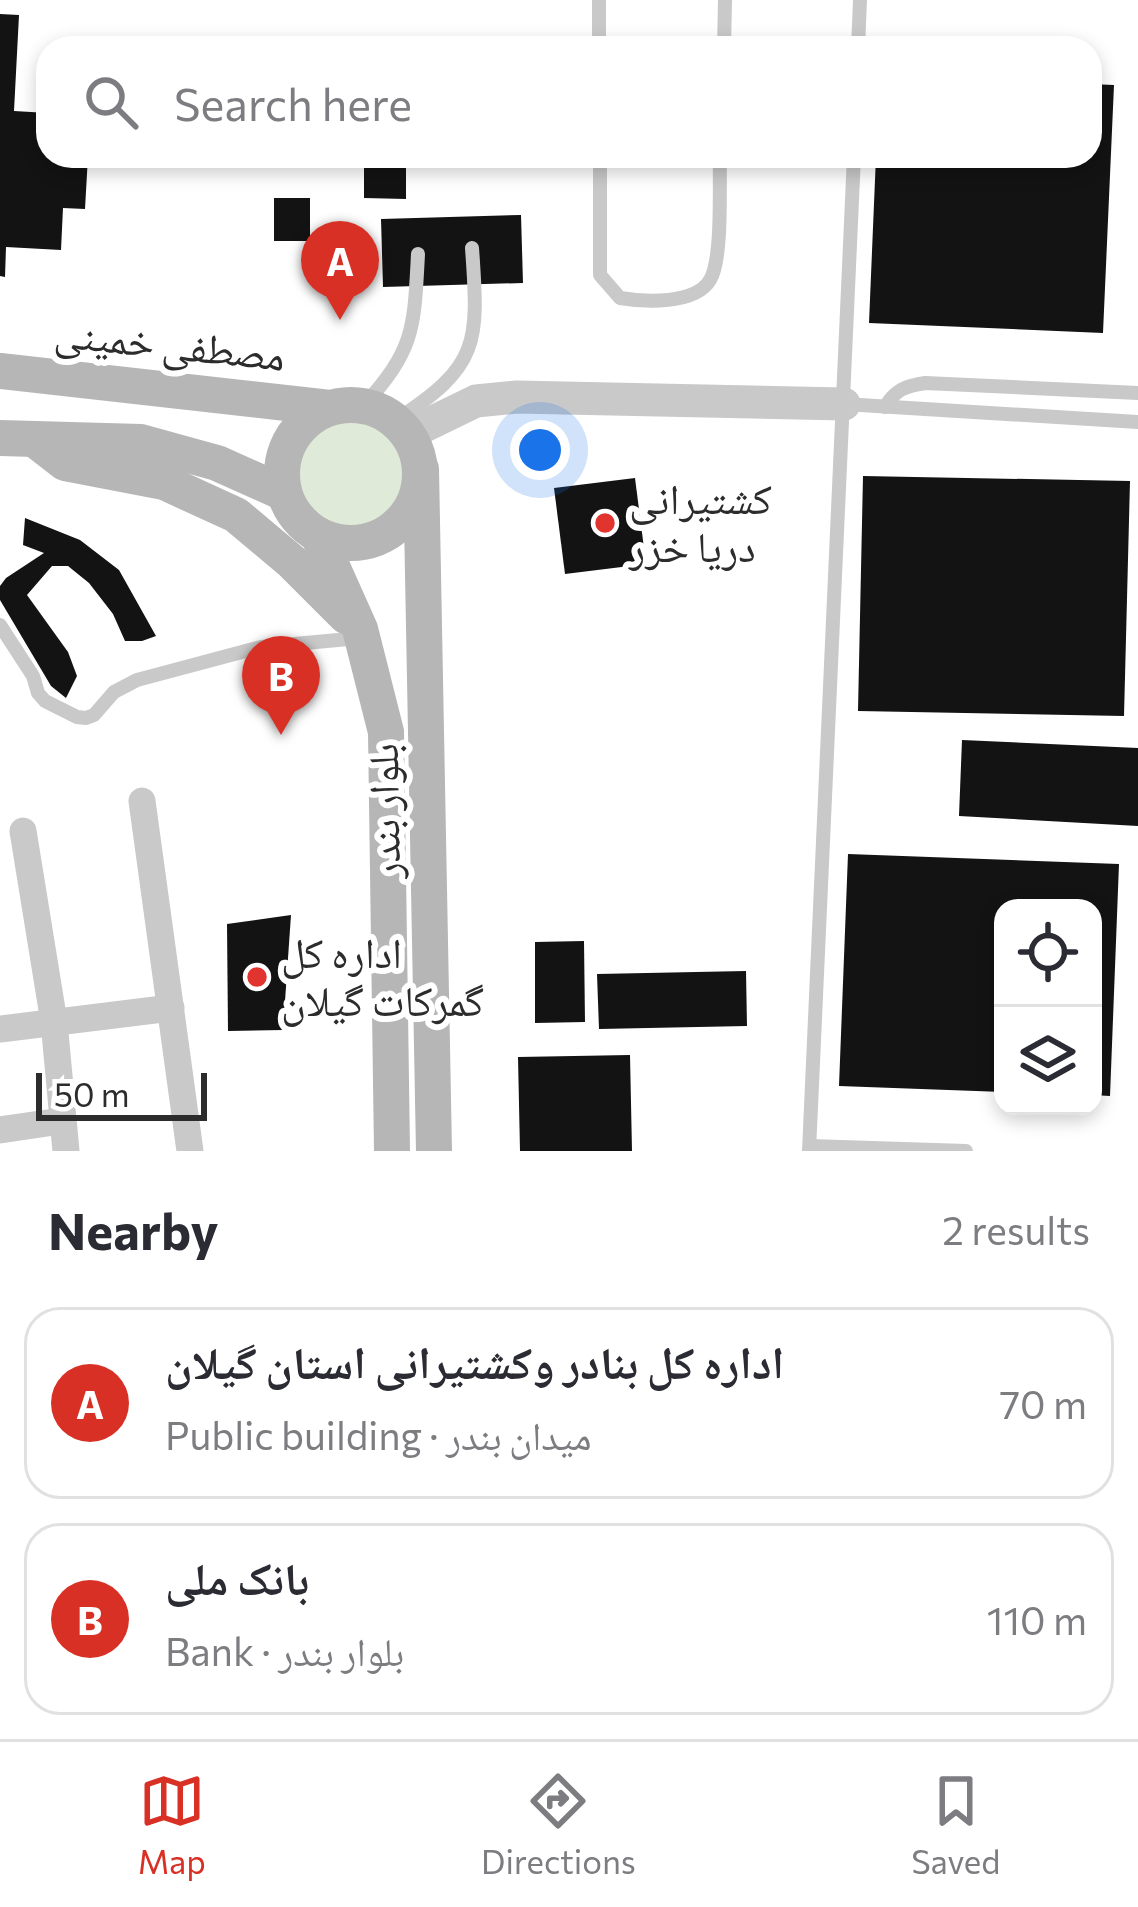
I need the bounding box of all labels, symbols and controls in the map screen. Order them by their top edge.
search box [36,36,1102,168]
icon: search [78,69,144,135]
text: Search here [174,75,412,130]
pin: A [301,221,379,320]
street label: مصطفی خمینی [52,304,288,382]
your location [510,420,570,480]
place label: کشتیرانی دریا خزر [628,471,772,571]
marker: کشتیرانی دریا خزر [592,510,618,536]
pin: B [242,636,320,735]
street label: بلوار بندر [355,743,409,880]
map controls [994,899,1102,1115]
button: locate [994,899,1102,1007]
place label: اداره کل گمرکات گیلان [281,925,484,1027]
marker: اداره کل گمرکات گیلان [244,964,270,990]
button: layers [994,1007,1102,1115]
scale bar [36,1067,207,1120]
text: 50 m [54,1073,130,1114]
text: Nearby [48,1198,218,1261]
text: 2 results [942,1205,1090,1253]
text: اداره کل بنادر وکشتیرانی استان گیلان [165,1333,784,1388]
text: A [76,1379,104,1427]
text: 70 m [1000,1379,1087,1427]
text: Public building · میدان بندر [165,1410,592,1458]
text: بانک ملی [165,1549,309,1604]
text: B [77,1595,103,1643]
text: 110 m [987,1595,1087,1643]
text: Bank · بلوار بندر [165,1626,404,1674]
tab: Map [138,1768,206,1881]
tab: Directions [481,1768,636,1881]
tab: Saved [911,1768,1000,1881]

